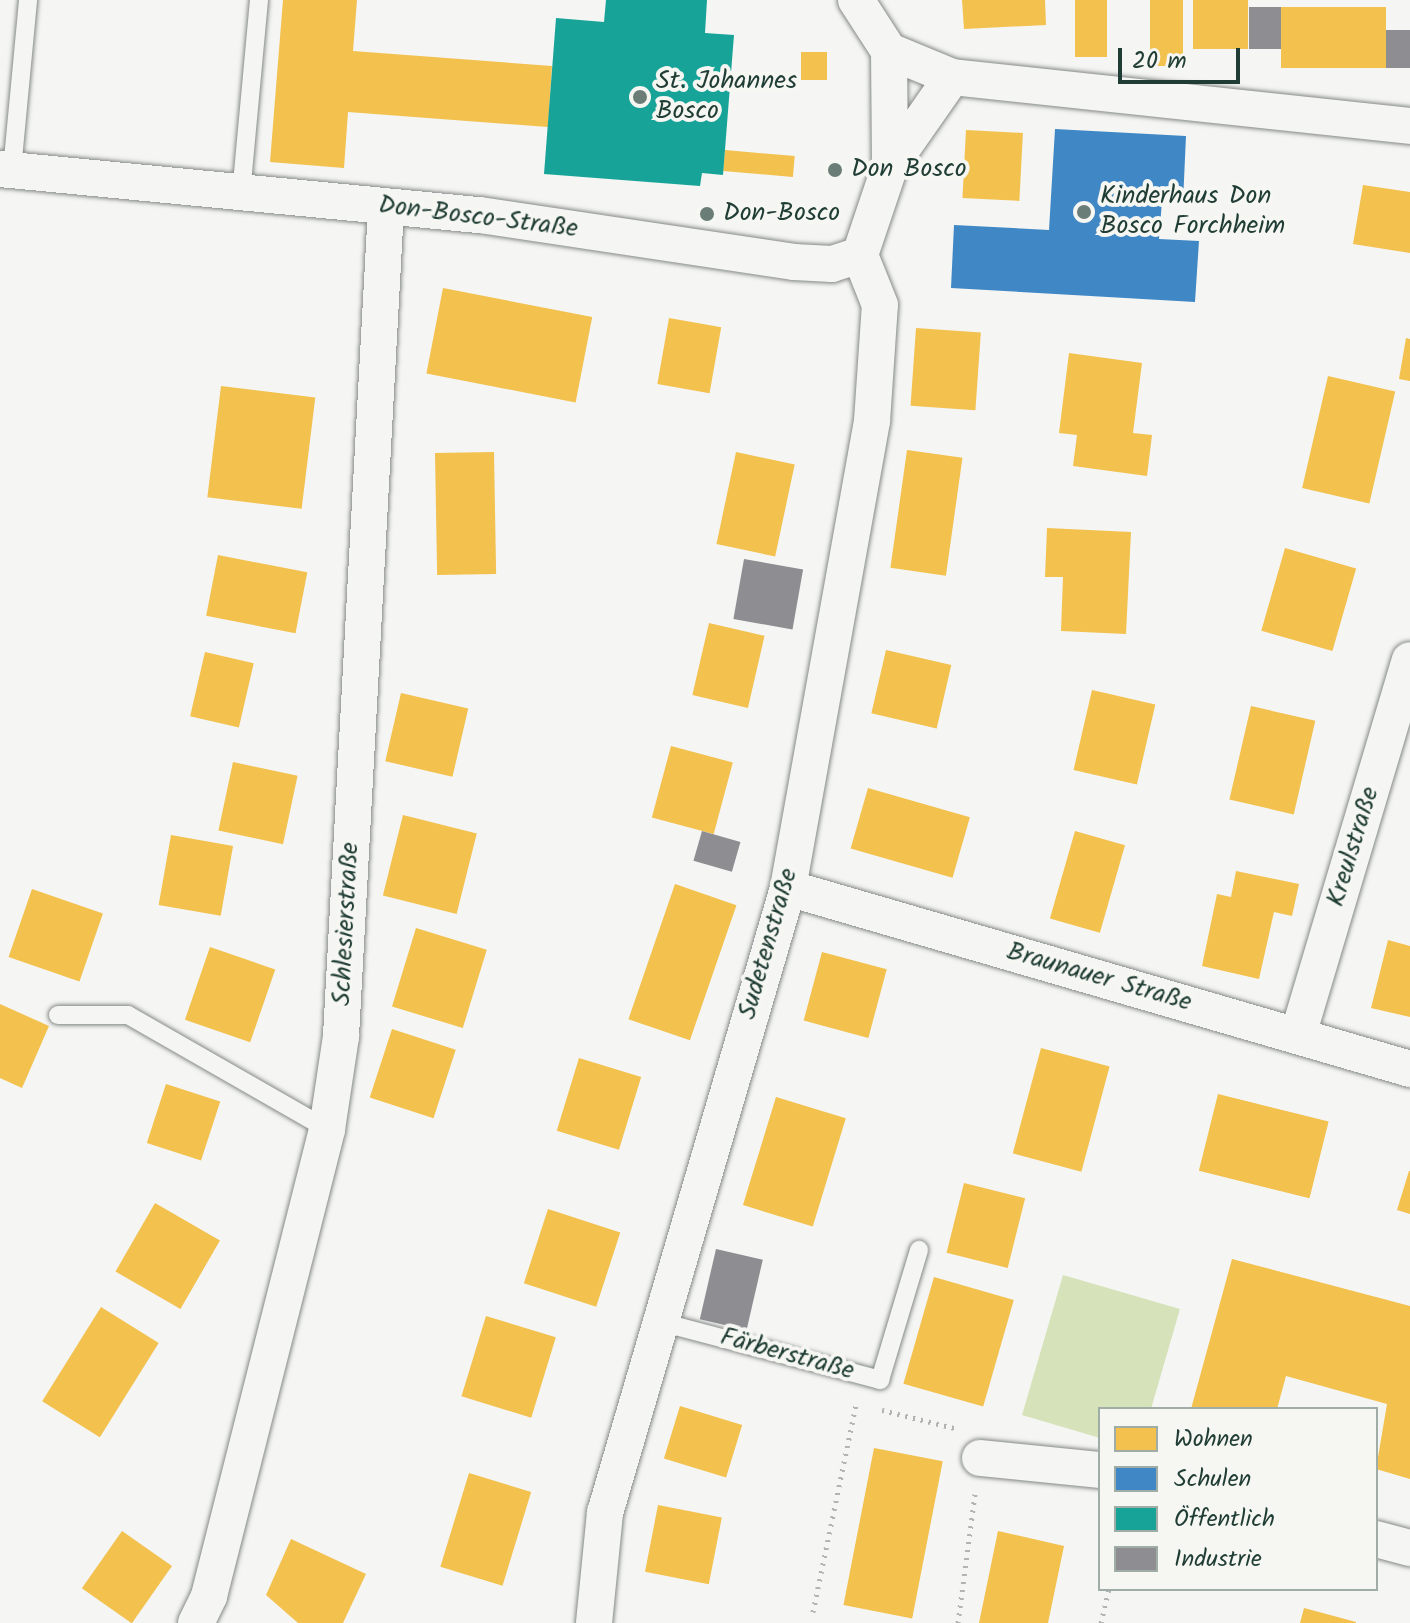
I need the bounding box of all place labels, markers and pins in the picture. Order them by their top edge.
place label: St. Johannes Bosco [656,66,797,128]
marker: St. Johannes Bosco [631,88,649,106]
place label: Don Bosco [851,154,967,186]
marker: Don Bosco [826,161,844,179]
place label: Kinderhaus Don Bosco Forchheim [1100,181,1285,242]
place label: Don-Bosco [723,198,840,230]
marker: Kinderhaus Don Bosco Forchheim [1075,203,1093,221]
marker: Don-Bosco [698,205,716,223]

